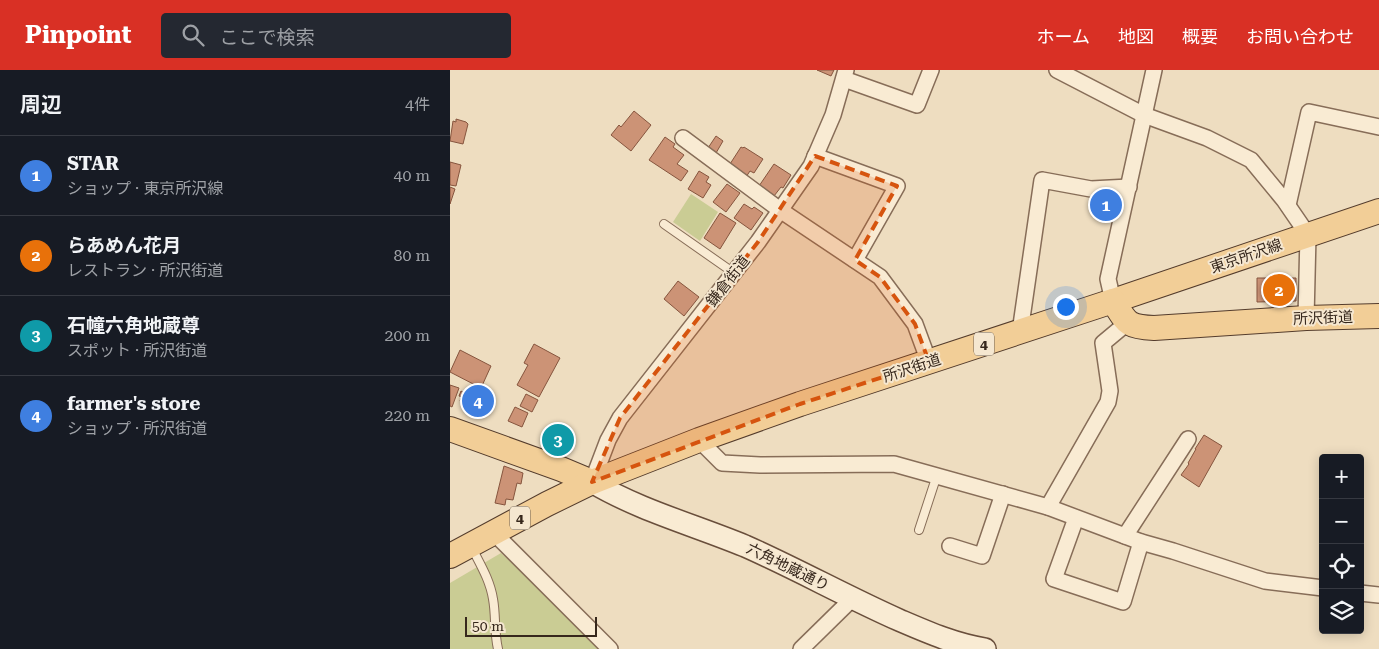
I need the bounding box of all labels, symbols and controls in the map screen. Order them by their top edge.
search box [161,13,511,58]
text: Pinpoint [25,21,131,49]
icon: search [179,21,207,49]
text: ここで検索 [219,26,314,49]
text: ホーム [1037,26,1090,47]
text: 地図 [1118,26,1154,47]
text: 概要 [1182,26,1218,47]
text: お問い合わせ [1246,26,1354,47]
text: 周辺 [20,93,62,117]
text: 4件 [405,95,430,114]
text: STAR [67,152,119,175]
text: 1 [32,166,40,185]
text: 40 m [393,166,430,185]
text: ショップ · 東京所沢線 [67,179,223,198]
pin: 1 [1090,186,1122,224]
text: らあめん花月 [67,234,181,257]
street label: 東京所沢線 [1208,235,1284,277]
text: 2 [32,246,40,265]
text: 80 m [393,246,430,265]
street label: 鎌倉街道 [702,252,754,310]
text: レストラン · 所沢街道 [67,261,223,280]
pin: 2 [1263,271,1295,309]
your location [1053,294,1079,320]
street label: 所沢街道 [1293,308,1353,328]
text: 石幢六角地蔵尊 [67,314,200,337]
text: 3 [32,326,40,345]
text: 200 m [384,326,430,345]
road number: 4 [974,332,994,356]
text: スポット · 所沢街道 [67,341,207,360]
street label: 所沢街道 [881,350,943,386]
pin: 4 [462,382,494,420]
text: farmer's store [67,392,200,415]
text: 4 [32,406,40,425]
text: 220 m [384,406,430,425]
text: ショップ · 所沢街道 [67,419,207,438]
pin: 3 [542,421,574,459]
map controls [1319,454,1364,634]
button: + [1319,454,1364,499]
button: − [1319,499,1364,544]
road number: 4 [510,506,530,529]
street label: 六角地蔵通り [744,539,832,595]
button: locate [1319,544,1364,589]
button: layers [1319,589,1364,634]
scale bar [465,614,598,637]
text: 50 m [472,618,504,634]

